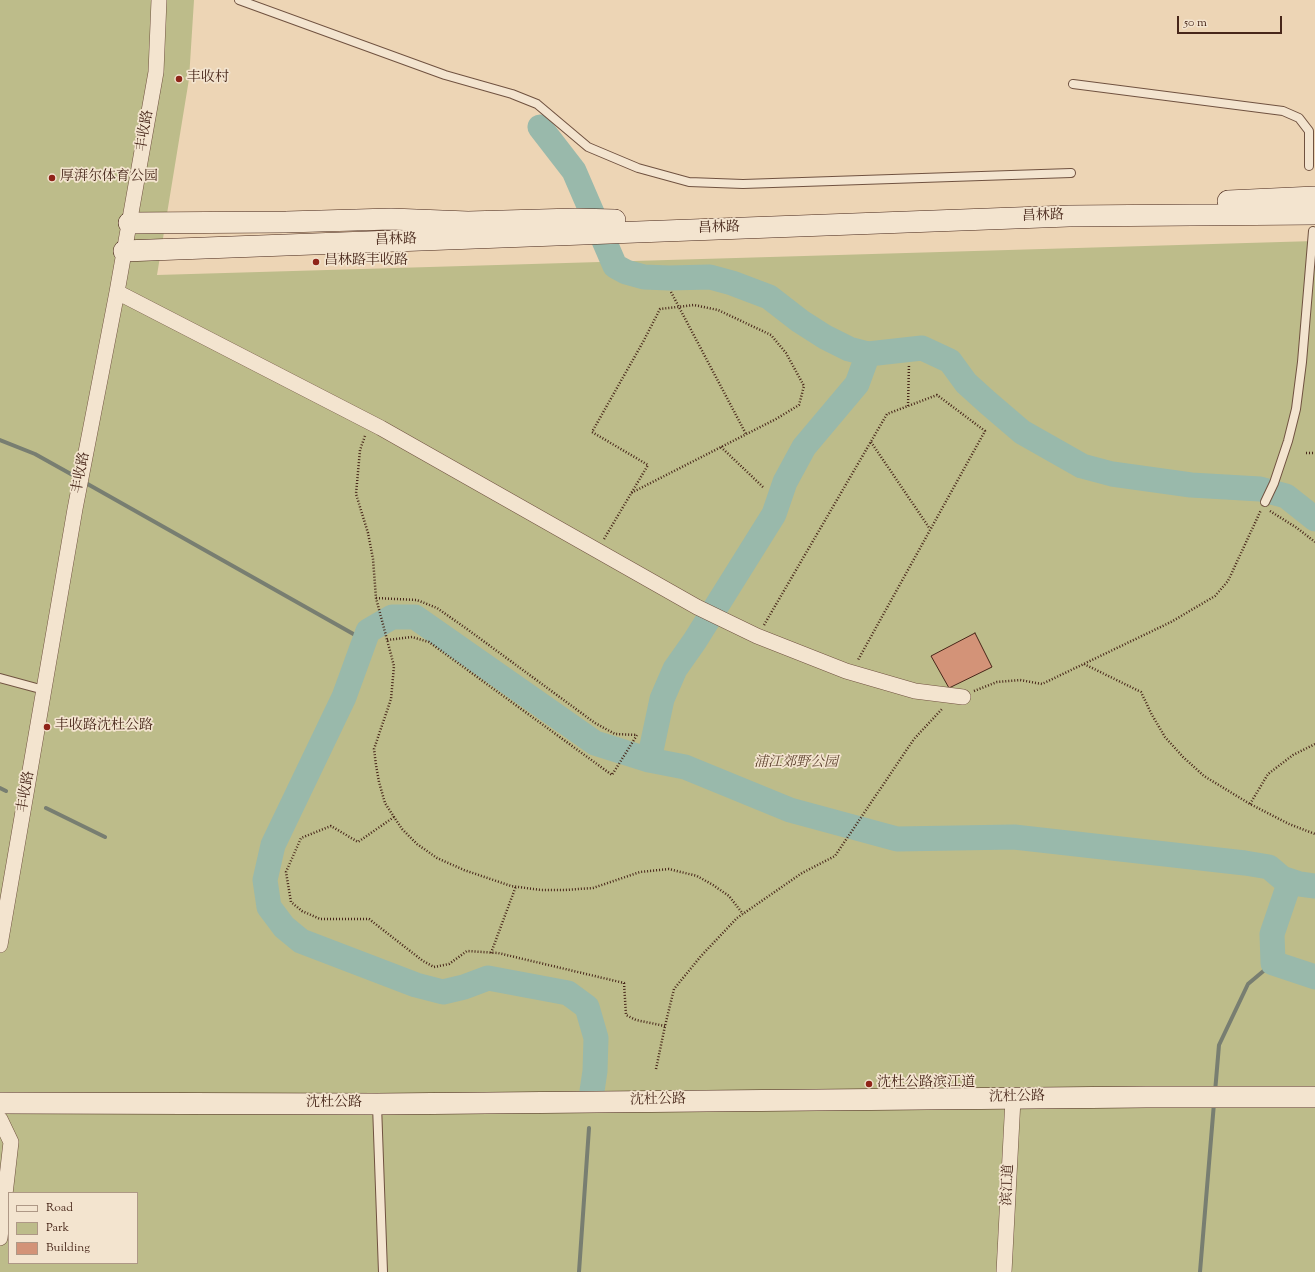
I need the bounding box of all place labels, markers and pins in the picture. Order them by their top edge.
place label: 丰收村 [187,71,229,87]
marker: 丰收村 [174,74,184,84]
place label: 厚湃尔体育公园 [60,170,158,186]
marker: 厚湃尔体育公园 [47,173,57,183]
place label: 昌林路丰收路 [324,254,408,270]
marker: 昌林路丰收路 [311,257,321,267]
place label: 丰收路沈杜公路 [55,719,153,735]
marker: 丰收路沈杜公路 [42,722,52,732]
place label: 沈杜公路滨江道 [877,1076,975,1092]
marker: 沈杜公路滨江道 [864,1079,874,1089]

